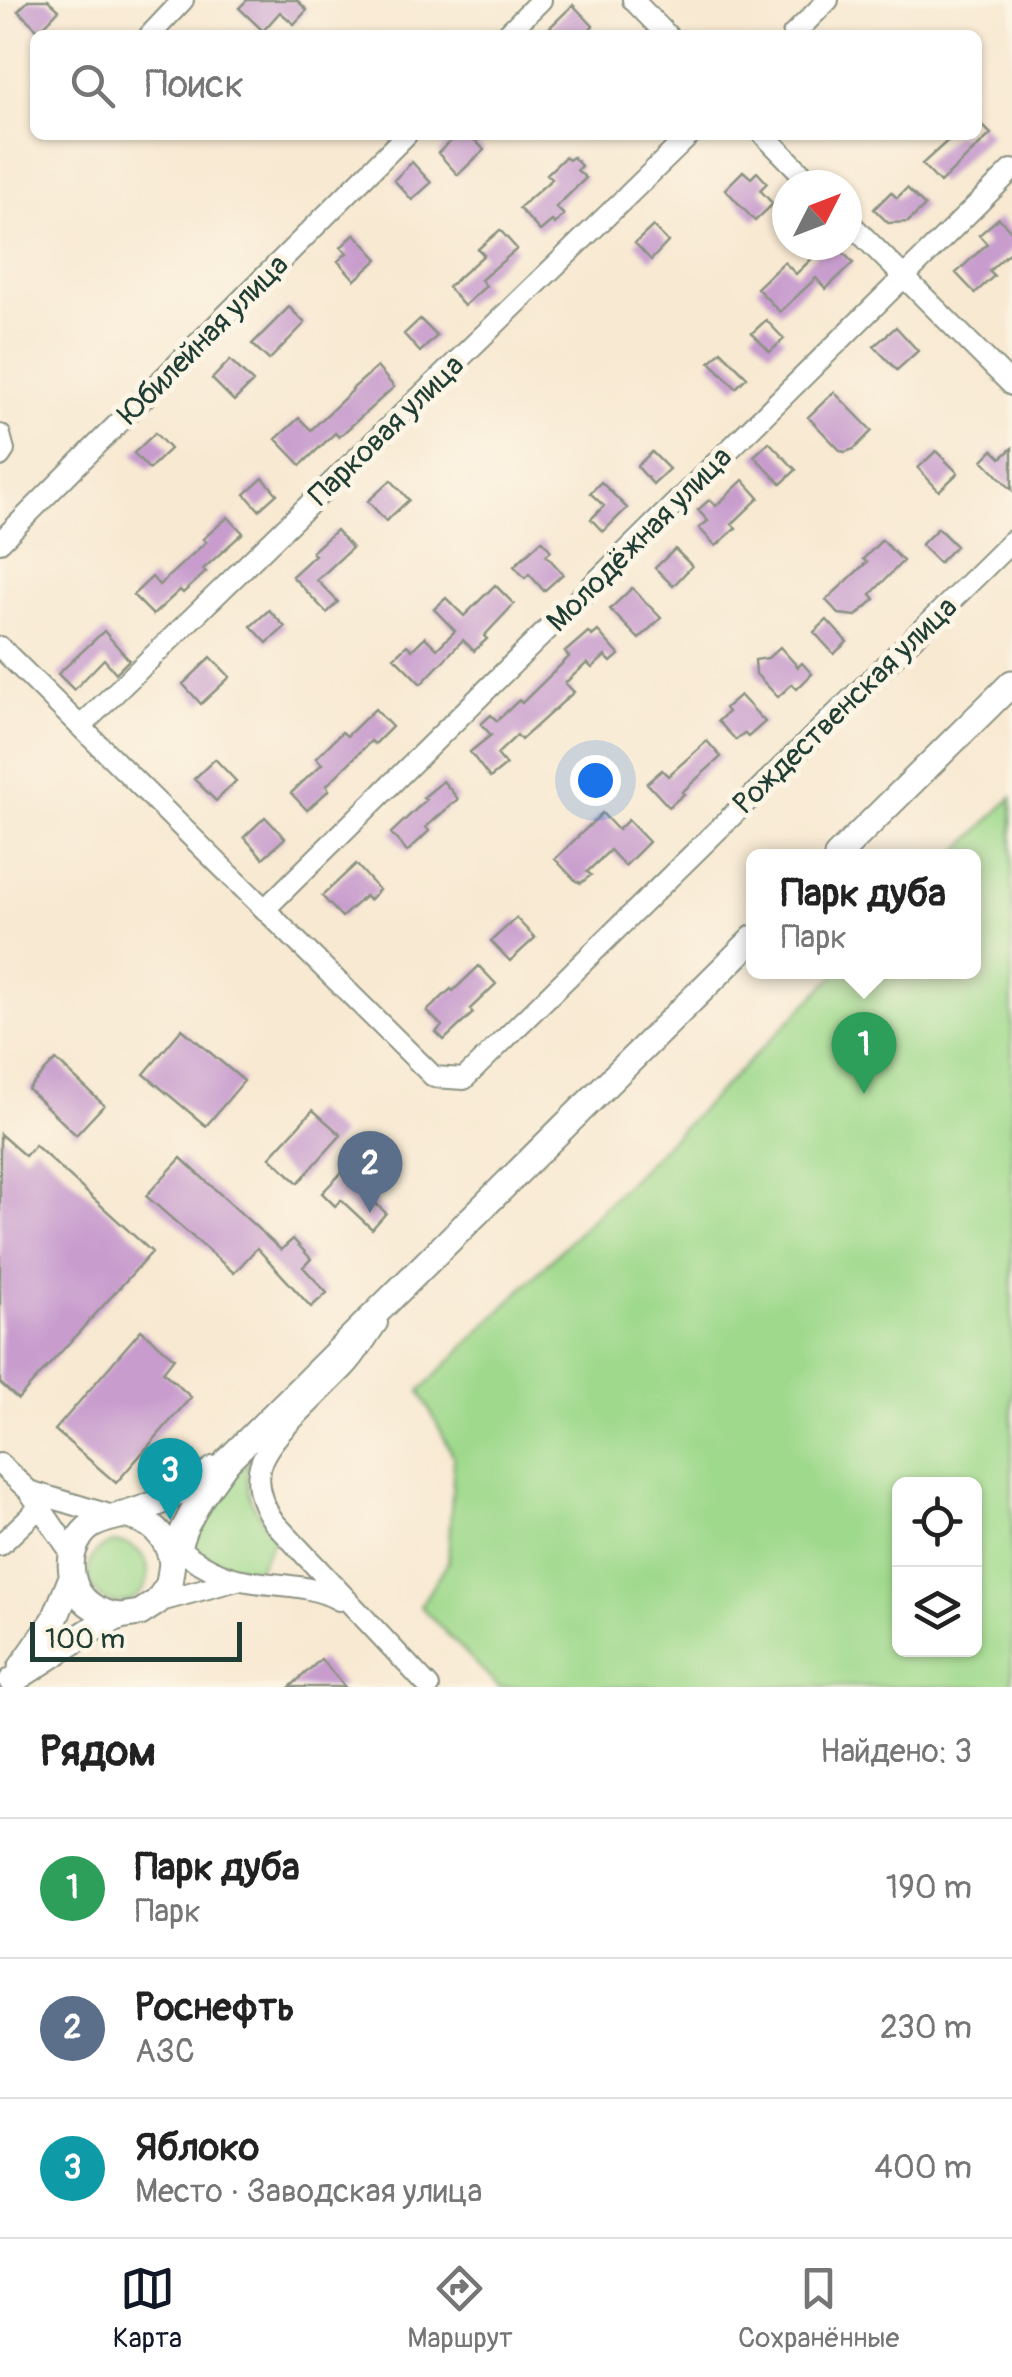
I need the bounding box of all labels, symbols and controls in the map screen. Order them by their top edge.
search box [30,30,982,140]
icon: search [65,58,120,113]
text: Поиск [145,61,244,109]
north arrow [772,170,862,260]
street label: Юбилейная улица [111,247,296,432]
street label: Парковая улица [301,347,472,514]
street label: Молодёжная улица [539,439,740,640]
street label: Рождественская улица [726,589,965,822]
your location [570,755,621,806]
popup [746,849,981,979]
text: Парк дуба [781,870,946,918]
text: Парк [781,918,847,958]
pin: 1 [832,1012,896,1094]
pin: 2 [338,1130,402,1213]
pin: 3 [138,1438,202,1520]
map controls [892,1477,982,1657]
button: locate [892,1477,982,1567]
button: layers [892,1567,982,1657]
scale bar [30,1617,242,1662]
text: 100 m [45,1622,125,1657]
text: Рядом [40,1726,156,1778]
text: Найдено: 3 [820,1732,972,1772]
text: Парк дуба [135,1844,300,1892]
text: 1 [66,1868,79,1908]
text: 190 m [886,1868,972,1908]
text: Парк [135,1892,201,1932]
text: Роснефть [135,1984,295,2032]
text: 2 [64,2008,81,2048]
text: 230 m [880,2008,972,2048]
text: АЗС [135,2032,195,2072]
text: Яблоко [135,2124,259,2172]
text: 3 [64,2148,81,2188]
text: 400 m [874,2148,972,2188]
text: Место · Заводская улица [135,2172,482,2212]
tab: Карта [113,2261,182,2356]
tab: Маршрут [407,2261,513,2356]
tab: Сохранённые [738,2261,899,2356]

